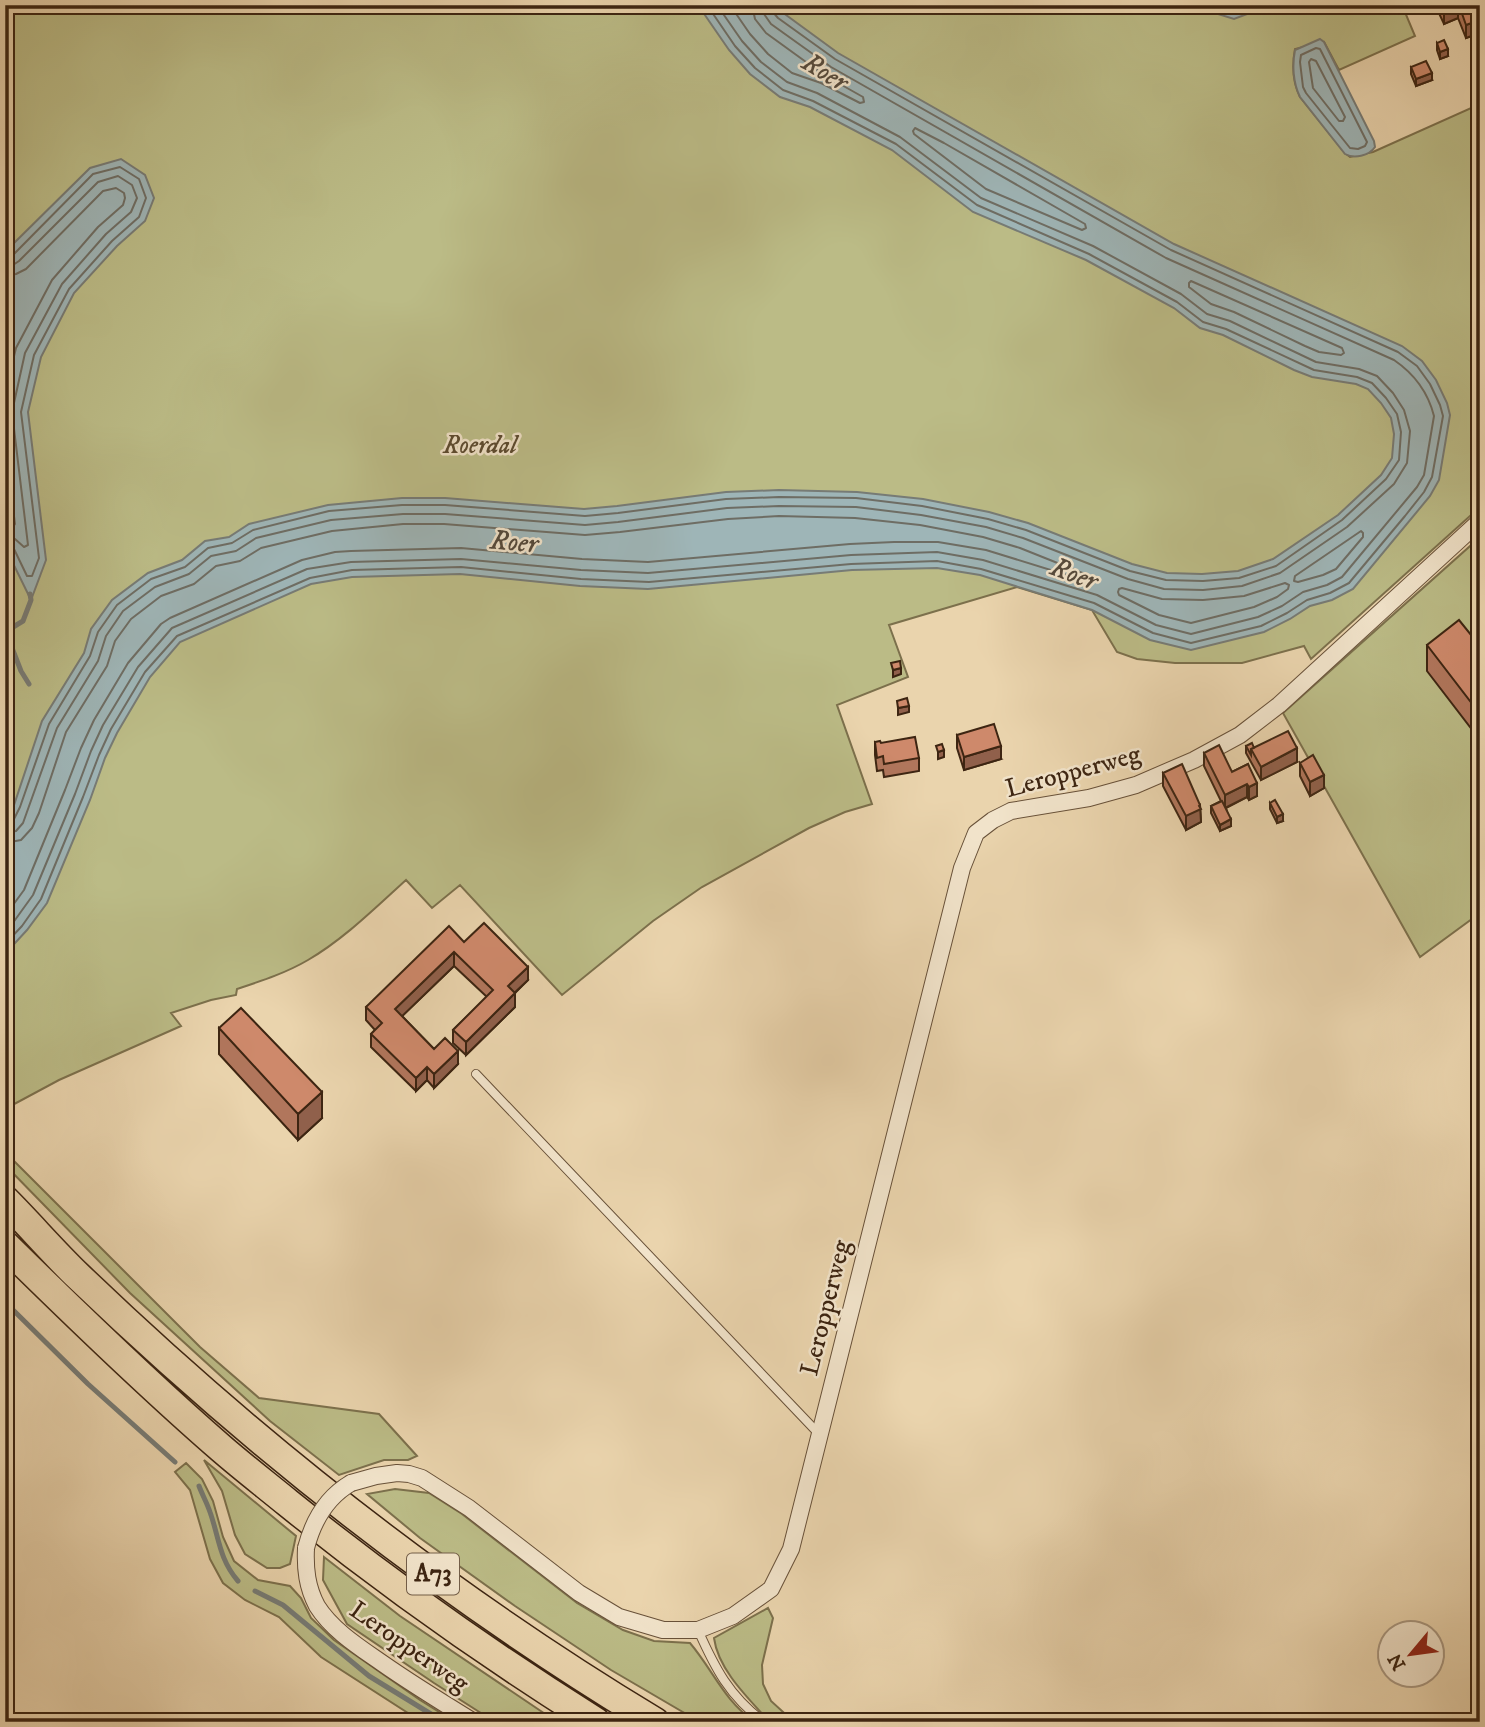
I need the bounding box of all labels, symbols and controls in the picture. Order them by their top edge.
water label: Roer [795,44,856,100]
park label: Roerdal [442,429,520,462]
water label: Roer [488,522,541,562]
water label: Roer [1045,549,1104,599]
street label: Leropperweg [1002,738,1145,806]
street label: Leropperweg [793,1236,859,1379]
road number: A73 [407,1554,459,1594]
street label: Leropperweg [343,1594,476,1700]
north arrow [1376,1618,1446,1688]
text: N [1383,1649,1411,1674]

